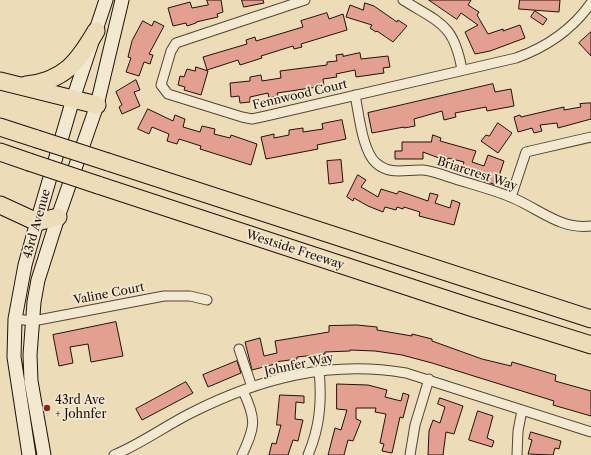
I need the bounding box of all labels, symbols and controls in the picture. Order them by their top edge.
street label: Fennwood Court [251,77,349,113]
street label: Briarcrest Way [435,154,519,194]
street label: 43rd Avenue [20,188,54,260]
street label: Westside Freeway [244,227,346,273]
street label: Valine Court [72,280,146,308]
street label: Johnfer Way [263,351,335,379]
place label: 43rd Ave + Johnfer [55,394,107,422]
marker: 43rd Ave + Johnfer [42,403,52,413]

